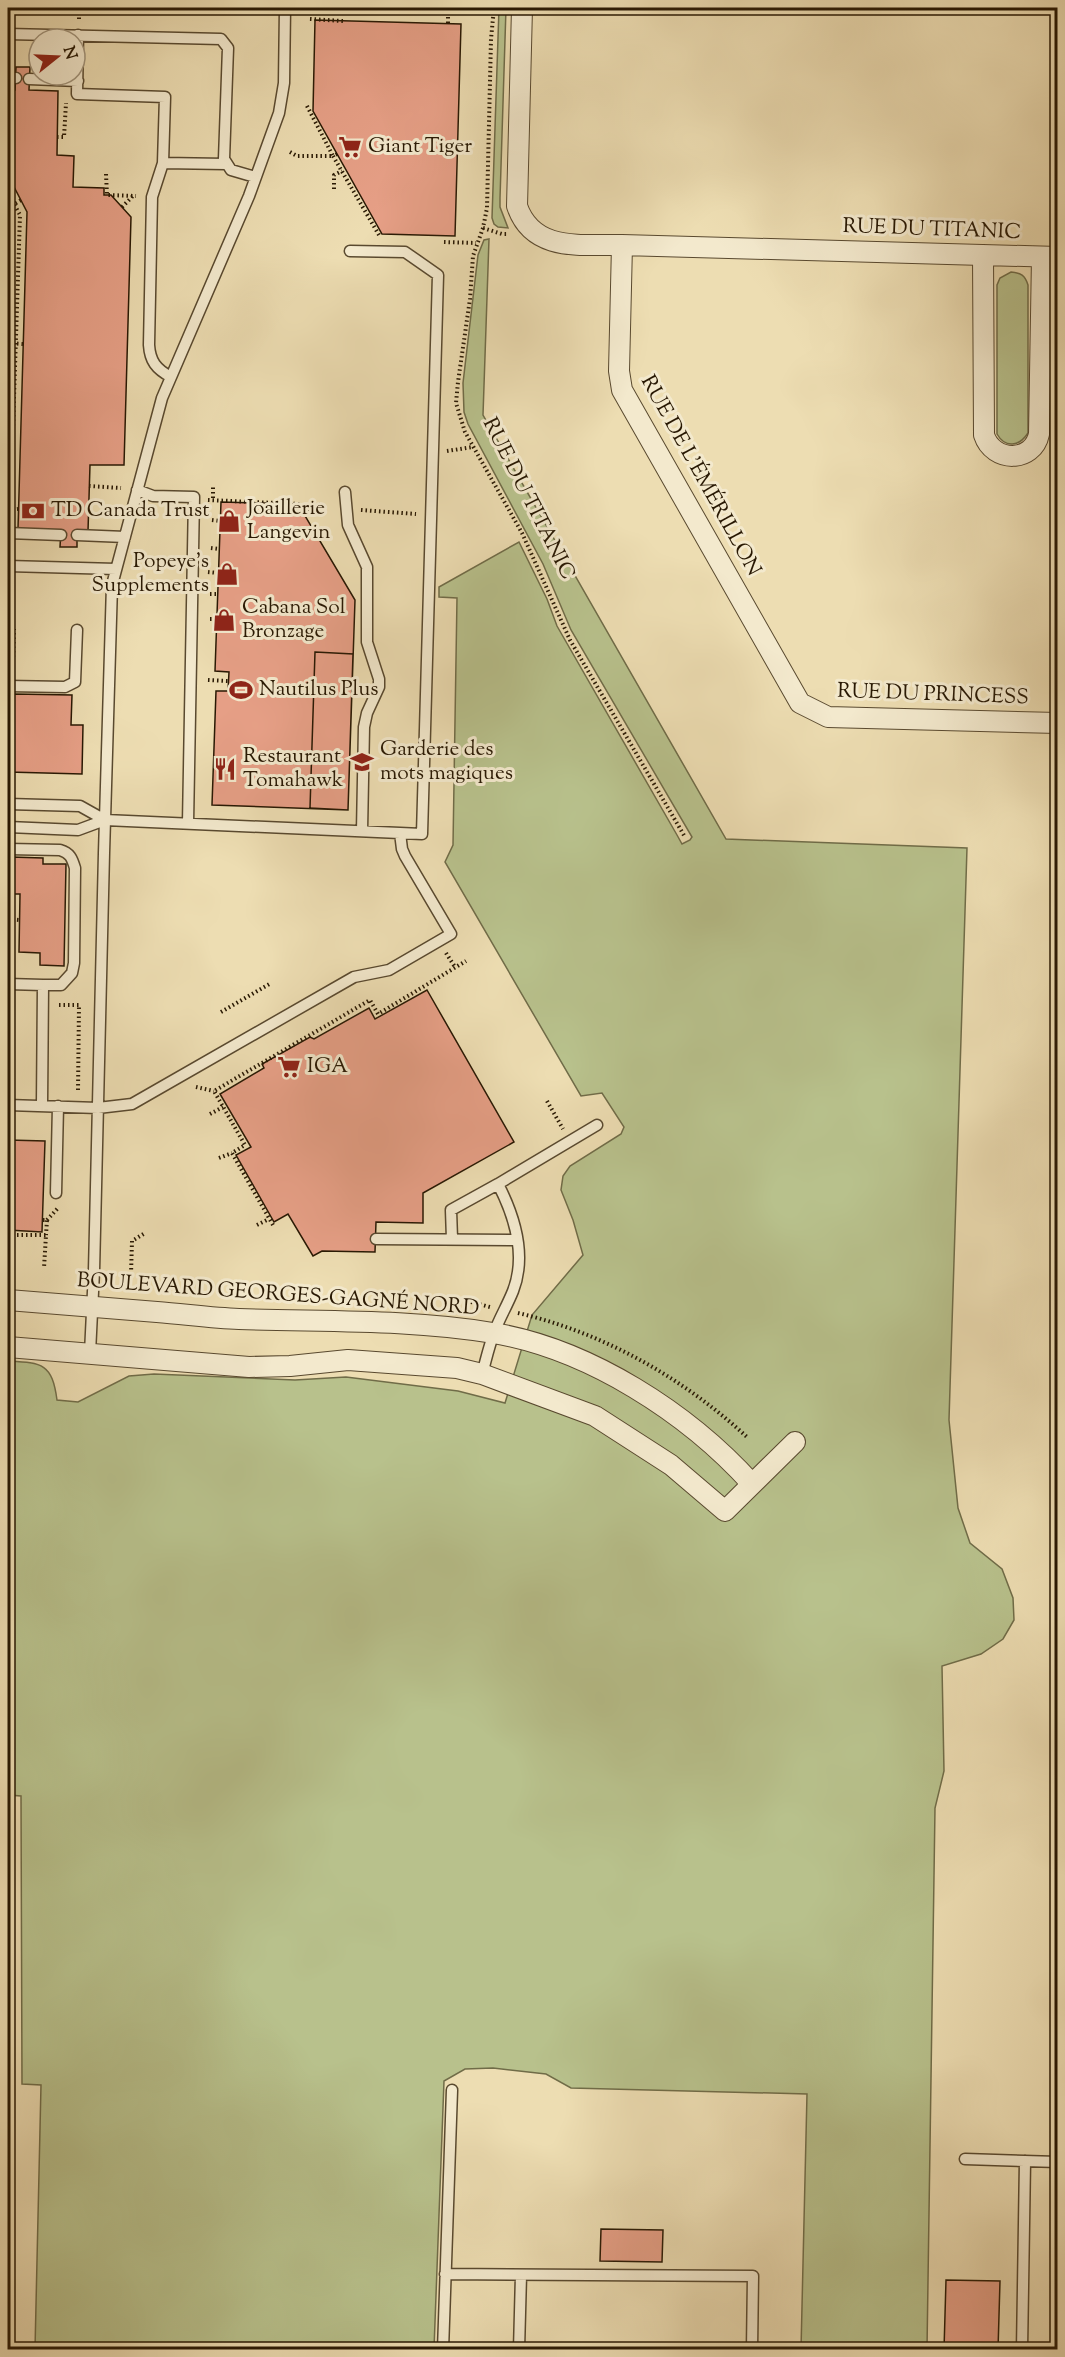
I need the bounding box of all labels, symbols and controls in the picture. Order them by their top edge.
north arrow [27,27,87,87]
text: N [56,44,82,63]
place label: Giant Tiger [368,132,472,162]
supermarket icon: Giant Tiger [337,134,363,160]
street label: RUE DU TITANIC [842,212,1022,248]
street label: RUE DE L'ÉMÉRILLON [632,370,768,582]
street label: RUE DU TITANIC [474,413,582,585]
place label: Joaillerie Langevin [246,494,331,548]
place label: TD Canada Trust [51,496,209,526]
bank icon: TD Canada Trust [20,498,46,524]
shop icon: Joaillerie Langevin [216,508,242,534]
place label: Popeye's Supplements [91,547,209,601]
shop icon: Popeye's Supplements [214,561,240,587]
place label: Cabana Sol Bronzage [242,593,346,647]
shop icon: Cabana Sol Bronzage [211,607,237,633]
place label: Nautilus Plus [259,675,379,705]
sports icon: Nautilus Plus [228,677,254,703]
street label: RUE DU PRINCESS [837,677,1029,713]
place label: Garderie des mots magiques [380,735,513,789]
place label: Restaurant Tomahawk [243,742,344,796]
school or university icon: Garderie des mots magiques [349,749,375,775]
restaurant icon: Restaurant Tomahawk [212,756,238,782]
place label: IGA [307,1052,348,1082]
supermarket icon: IGA [276,1054,302,1080]
street label: BOULEVARD GEORGES-GAGNÉ NORD [76,1266,480,1324]

